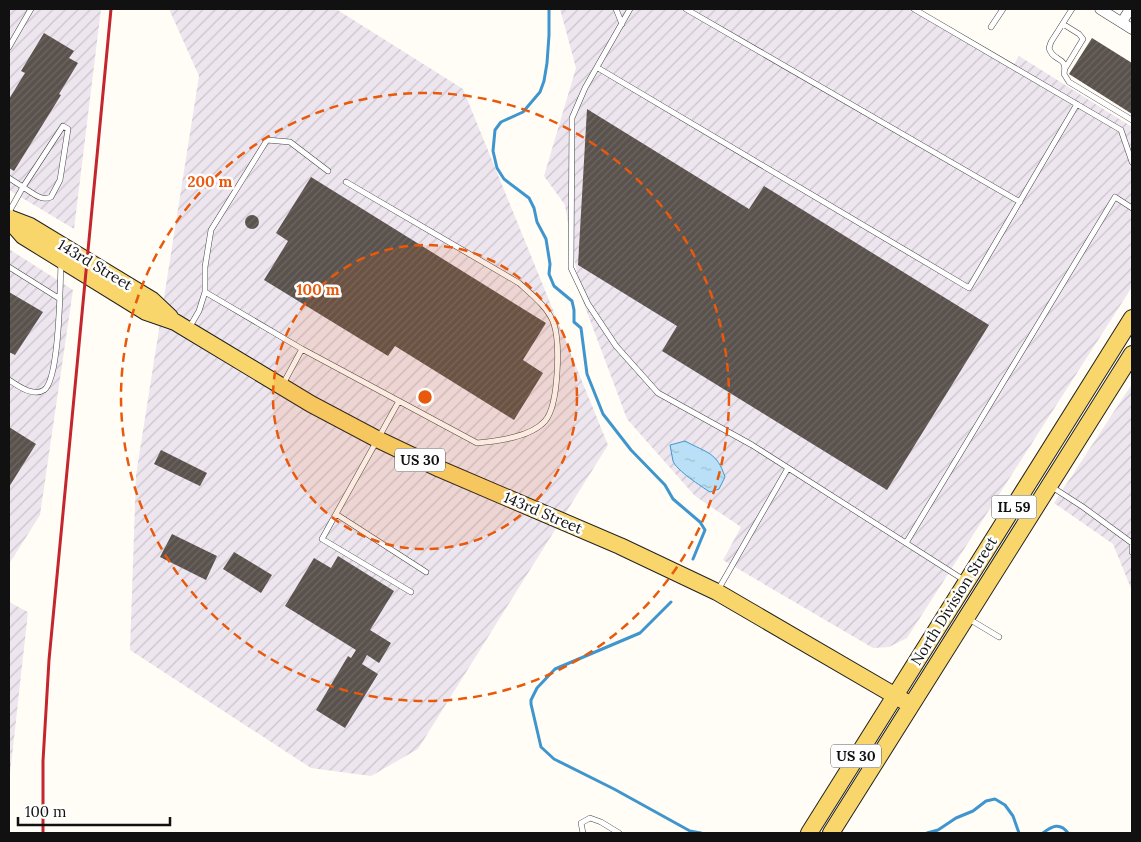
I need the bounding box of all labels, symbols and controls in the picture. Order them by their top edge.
text: 200 m [188,172,233,191]
street label: 143rd Street [54,235,136,294]
text: 100 m [297,280,340,299]
centre of rings [416,388,434,406]
road number: US 30 [395,448,445,472]
street label: 143rd Street [501,487,586,538]
road number: IL 59 [992,496,1036,518]
street label: North Division Street [906,533,1001,669]
road number: US 30 [831,744,881,768]
scale bar [18,794,170,826]
text: 100 m [25,802,66,821]

